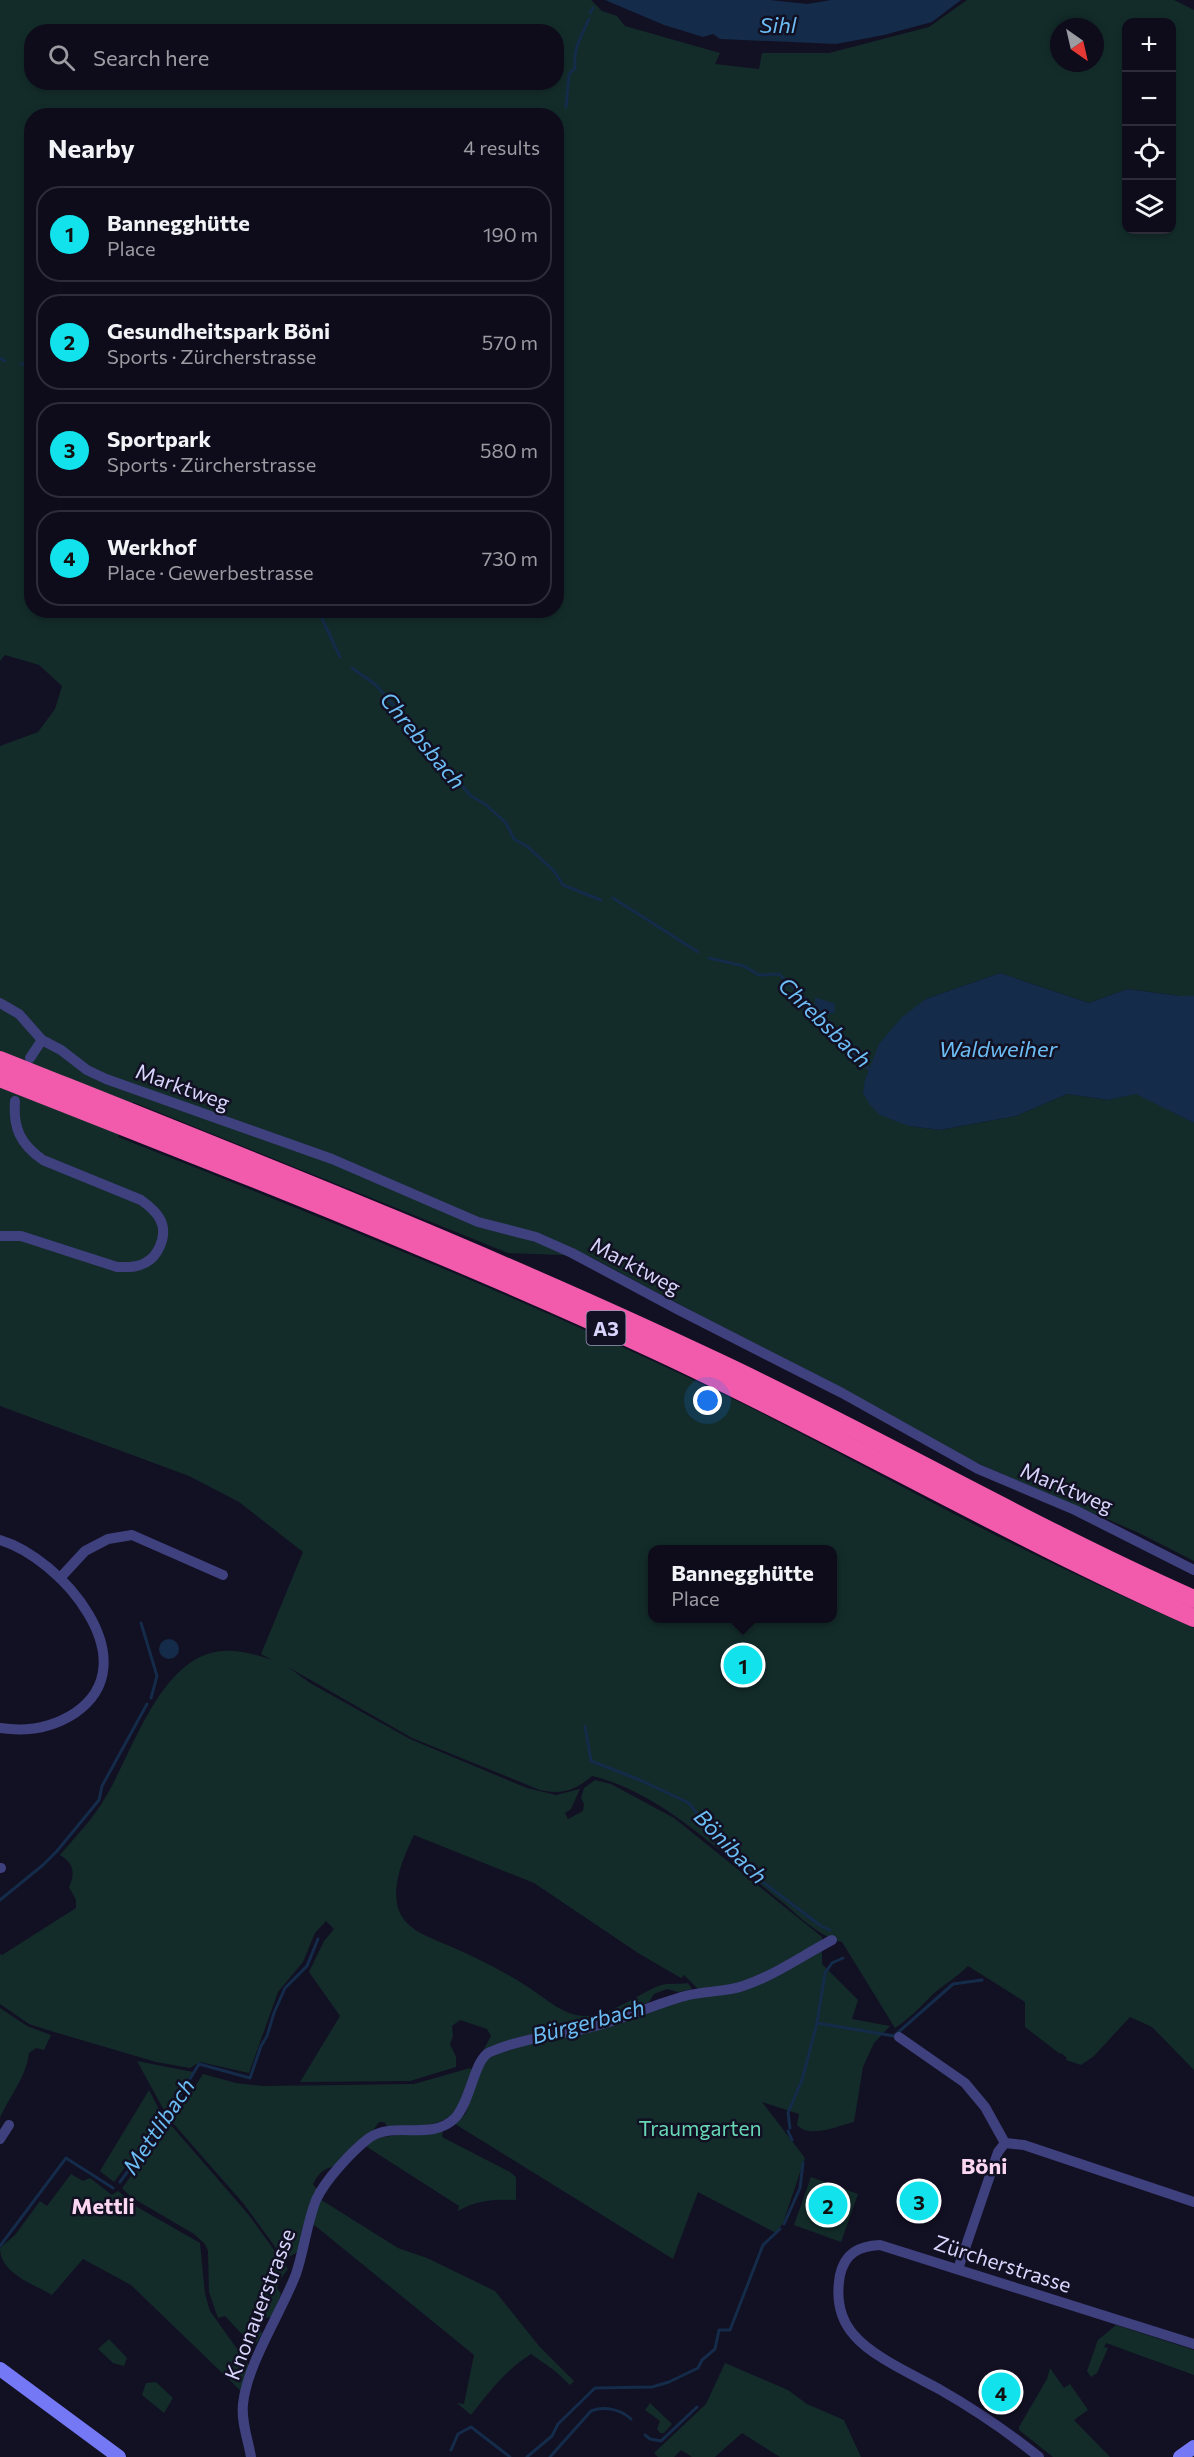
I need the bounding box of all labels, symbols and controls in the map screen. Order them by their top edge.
water label: Sihl [760,11,797,38]
north arrow [1050,18,1104,72]
map controls [1122,18,1176,234]
button: + [1122,18,1176,72]
search box [24,24,564,90]
icon: search [45,41,78,74]
text: Search here [93,44,209,71]
button: − [1122,72,1176,126]
button: locate [1122,126,1176,180]
text: Nearby [48,132,135,163]
text: 4 results [463,135,540,159]
button: layers [1122,180,1176,234]
text: Bannegghütte [107,209,250,236]
text: 1 [65,222,74,246]
text: 190 m [483,222,538,246]
text: Place [107,236,156,260]
text: Gesundheitspark Böni [107,317,330,344]
text: 2 [64,330,75,354]
text: 570 m [482,330,538,354]
text: Sports · Zürcherstrasse [107,344,316,368]
text: Sportpark [107,425,211,452]
text: 3 [64,438,75,462]
text: 580 m [480,438,538,462]
text: Sports · Zürcherstrasse [107,452,316,476]
text: Werkhof [107,533,197,560]
text: 4 [63,546,76,570]
text: 730 m [482,546,538,570]
text: Place · Gewerbestrasse [107,560,314,584]
water label: Chrebsbach [375,686,471,794]
water label: Chrebsbach [773,971,877,1073]
water label: Waldweiher [939,1035,1059,1062]
street label: Marktweg [133,1057,233,1115]
street label: Marktweg [587,1231,685,1299]
road number: A3 [586,1311,626,1345]
your location [693,1386,722,1415]
street label: Marktweg [1017,1456,1117,1518]
popup [648,1545,837,1623]
text: Bannegghütte [671,1559,814,1586]
text: Place [671,1586,720,1610]
pin: 1 [724,1642,762,1688]
water label: Bönibach [689,1803,773,1889]
water label: Bürgerbach [529,1993,647,2049]
water label: Mettlibach [116,2073,200,2179]
park label: Traumgarten [638,2115,762,2140]
district label: Böni [961,2152,1007,2179]
pin: 3 [900,2178,938,2224]
pin: 2 [808,2182,848,2228]
district label: Mettli [71,2192,135,2219]
street label: Knonauerstrasse [219,2225,299,2383]
street label: Zürcherstrasse [931,2229,1075,2297]
pin: 4 [982,2370,1020,2414]

